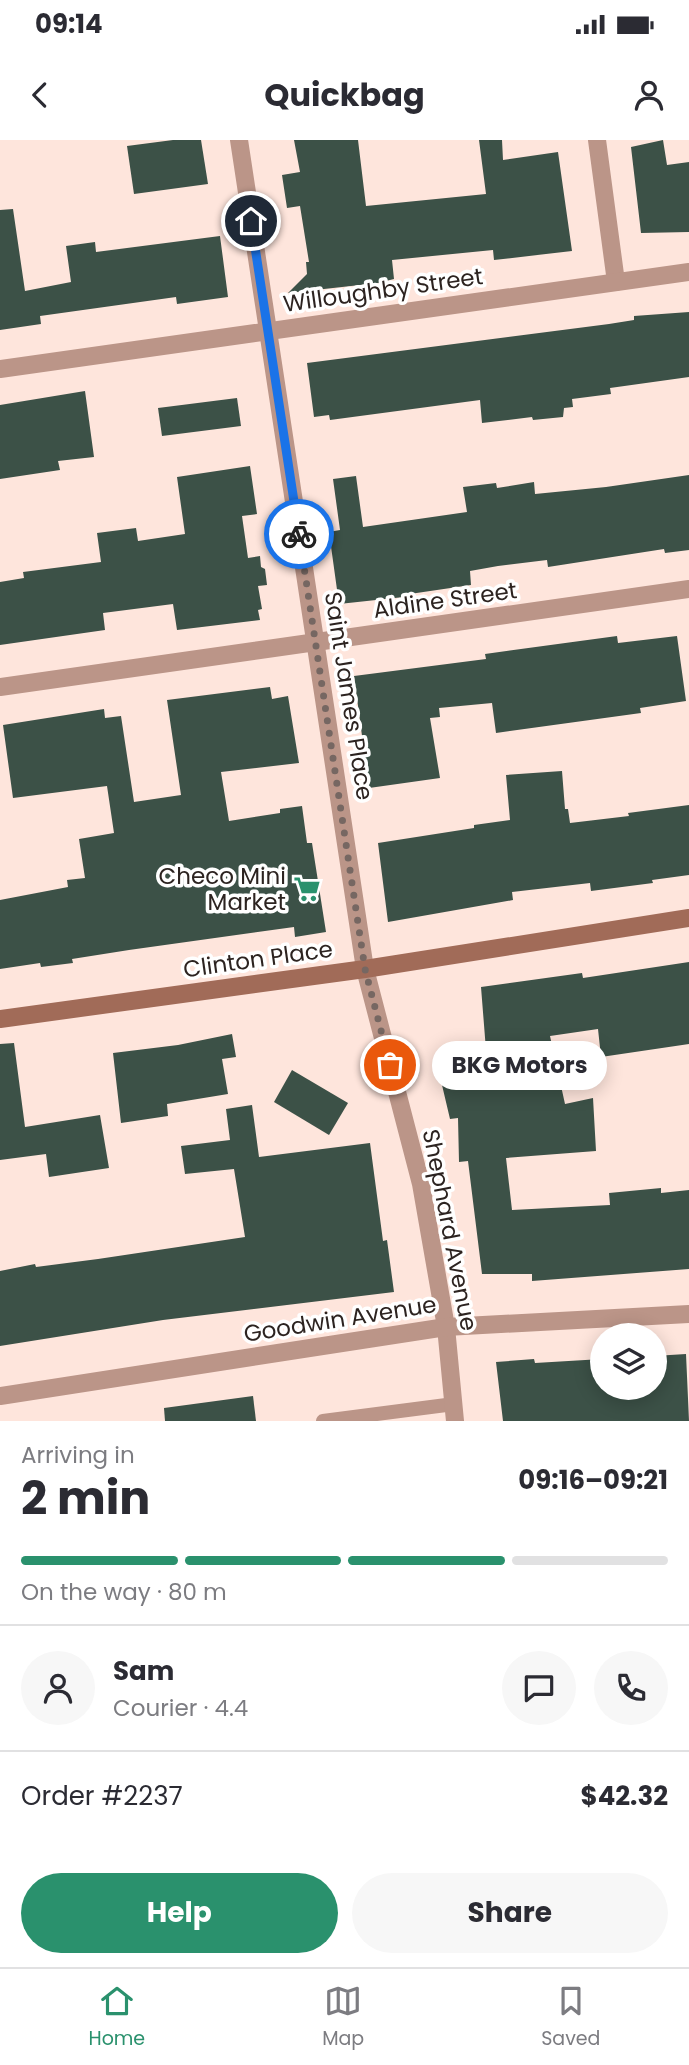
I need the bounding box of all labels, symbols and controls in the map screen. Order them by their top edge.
text: 09:14 [35,6,103,42]
text: Quickbag [264,72,425,117]
icon: back [21,76,59,114]
icon: person [630,76,668,114]
pin [221,191,281,251]
icon: home [232,202,270,240]
street label: Willoughby Street [281,260,485,320]
courier [264,499,334,569]
icon: bike [280,515,318,553]
street label: Aldine Street [371,574,519,626]
street label: Saint James Place [317,590,381,802]
place label: Checo Mini Market [159,860,286,918]
supermarket icon: Checo Mini Market [292,874,322,904]
street label: Clinton Place [181,933,335,985]
pin [360,1035,420,1095]
callout: BKG Motors [432,1040,607,1090]
icon: bag [371,1046,409,1084]
text: BKG Motors [451,1049,588,1081]
street label: Shephard Avenue [415,1126,485,1334]
street label: Goodwin Avenue [241,1288,439,1350]
map controls [590,1323,667,1400]
button: layers [590,1323,667,1400]
text: Arriving in [21,1439,135,1471]
text: 09:16–09:21 [518,1462,668,1498]
text: 2 min [21,1466,150,1530]
text: On the way · 80 m [21,1576,227,1608]
button: person [21,1651,95,1725]
button: chat [502,1651,576,1725]
button: phone [594,1651,668,1725]
text: Sam [113,1653,174,1689]
text: Courier · 4.4 [113,1692,248,1724]
text: Order #2237 [21,1778,183,1814]
text: $42.32 [581,1778,668,1814]
button: Help [21,1873,338,1953]
button: Share [352,1873,668,1953]
tab: Home [88,1982,145,2053]
tab: Map [322,1982,364,2053]
tab: Saved [541,1982,600,2053]

